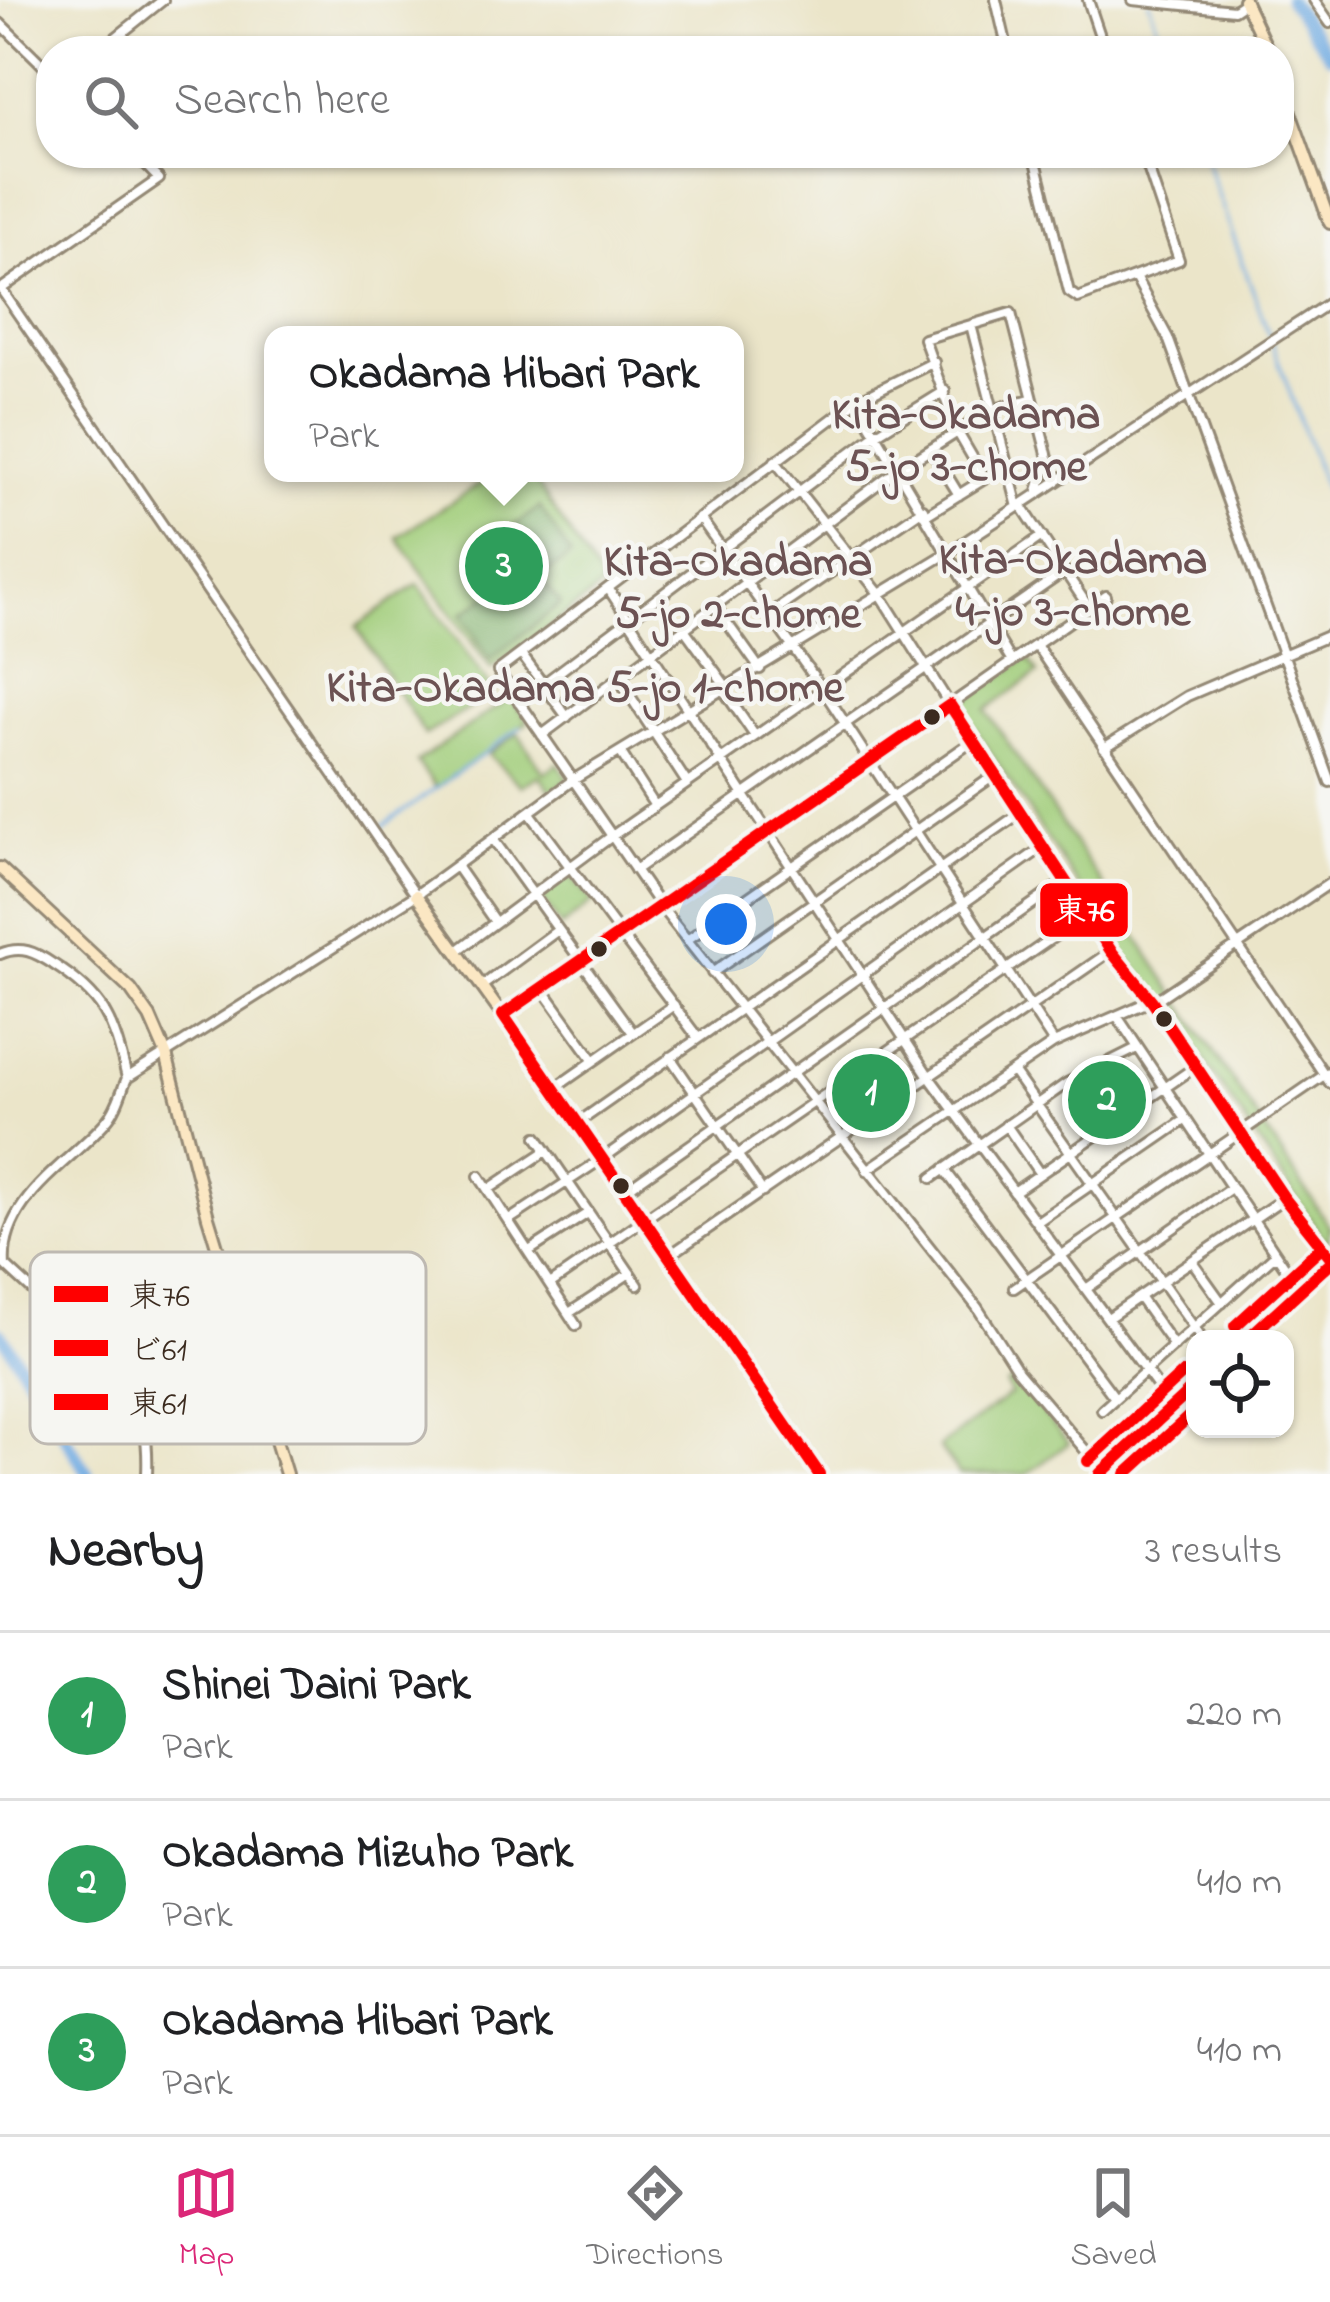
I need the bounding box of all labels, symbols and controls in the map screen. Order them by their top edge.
search box [36,36,1294,168]
icon: search [78,69,144,135]
text: Search here [174,69,390,135]
popup [264,326,744,482]
text: Okadama Hibari Park [309,343,699,409]
district label: Kita-Okadama 5-jo 3-chome [832,384,1100,502]
text: Park [309,409,379,466]
pin: 3 [465,521,543,611]
district label: Kita-Okadama 4-jo 3-chome [939,529,1207,647]
district label: Kita-Okadama 5-jo 2-chome [604,531,872,649]
district label: Kita-Okadama 5-jo 1-chome [326,657,845,723]
unlabelled marker [921,706,943,728]
line badge: 東76 [1038,881,1130,939]
text: 東76 [1053,889,1115,937]
your location [696,894,756,954]
unlabelled marker [588,938,610,960]
unlabelled marker [1153,1008,1175,1030]
pin: 1 [832,1048,910,1138]
pin: 2 [1068,1055,1146,1145]
unlabelled marker [610,1175,632,1197]
legend [30,1252,426,1444]
text: 東76 [129,1274,190,1322]
text: ビ61 [129,1328,187,1376]
map controls [1186,1330,1294,1438]
button: locate [1186,1330,1294,1438]
text: 東61 [129,1382,187,1430]
text: Nearby [48,1515,204,1590]
text: 3 results [1145,1524,1282,1581]
text: Shinei Daini Park [162,1654,470,1720]
text: 1 [81,1687,93,1744]
text: 220 m [1186,1687,1282,1744]
text: Park [162,1720,232,1777]
text: Okadama Mizuho Park [162,1822,573,1888]
text: 2 [77,1855,97,1912]
text: 410 m [1197,1855,1282,1912]
text: Park [162,1888,232,1945]
text: Okadama Hibari Park [162,1990,553,2056]
text: 3 [79,2023,95,2080]
text: 410 m [1197,2023,1282,2080]
text: Park [162,2056,232,2113]
tab: Map [173,2160,239,2280]
tab: Directions [586,2160,724,2280]
tab: Saved [1070,2160,1157,2280]

